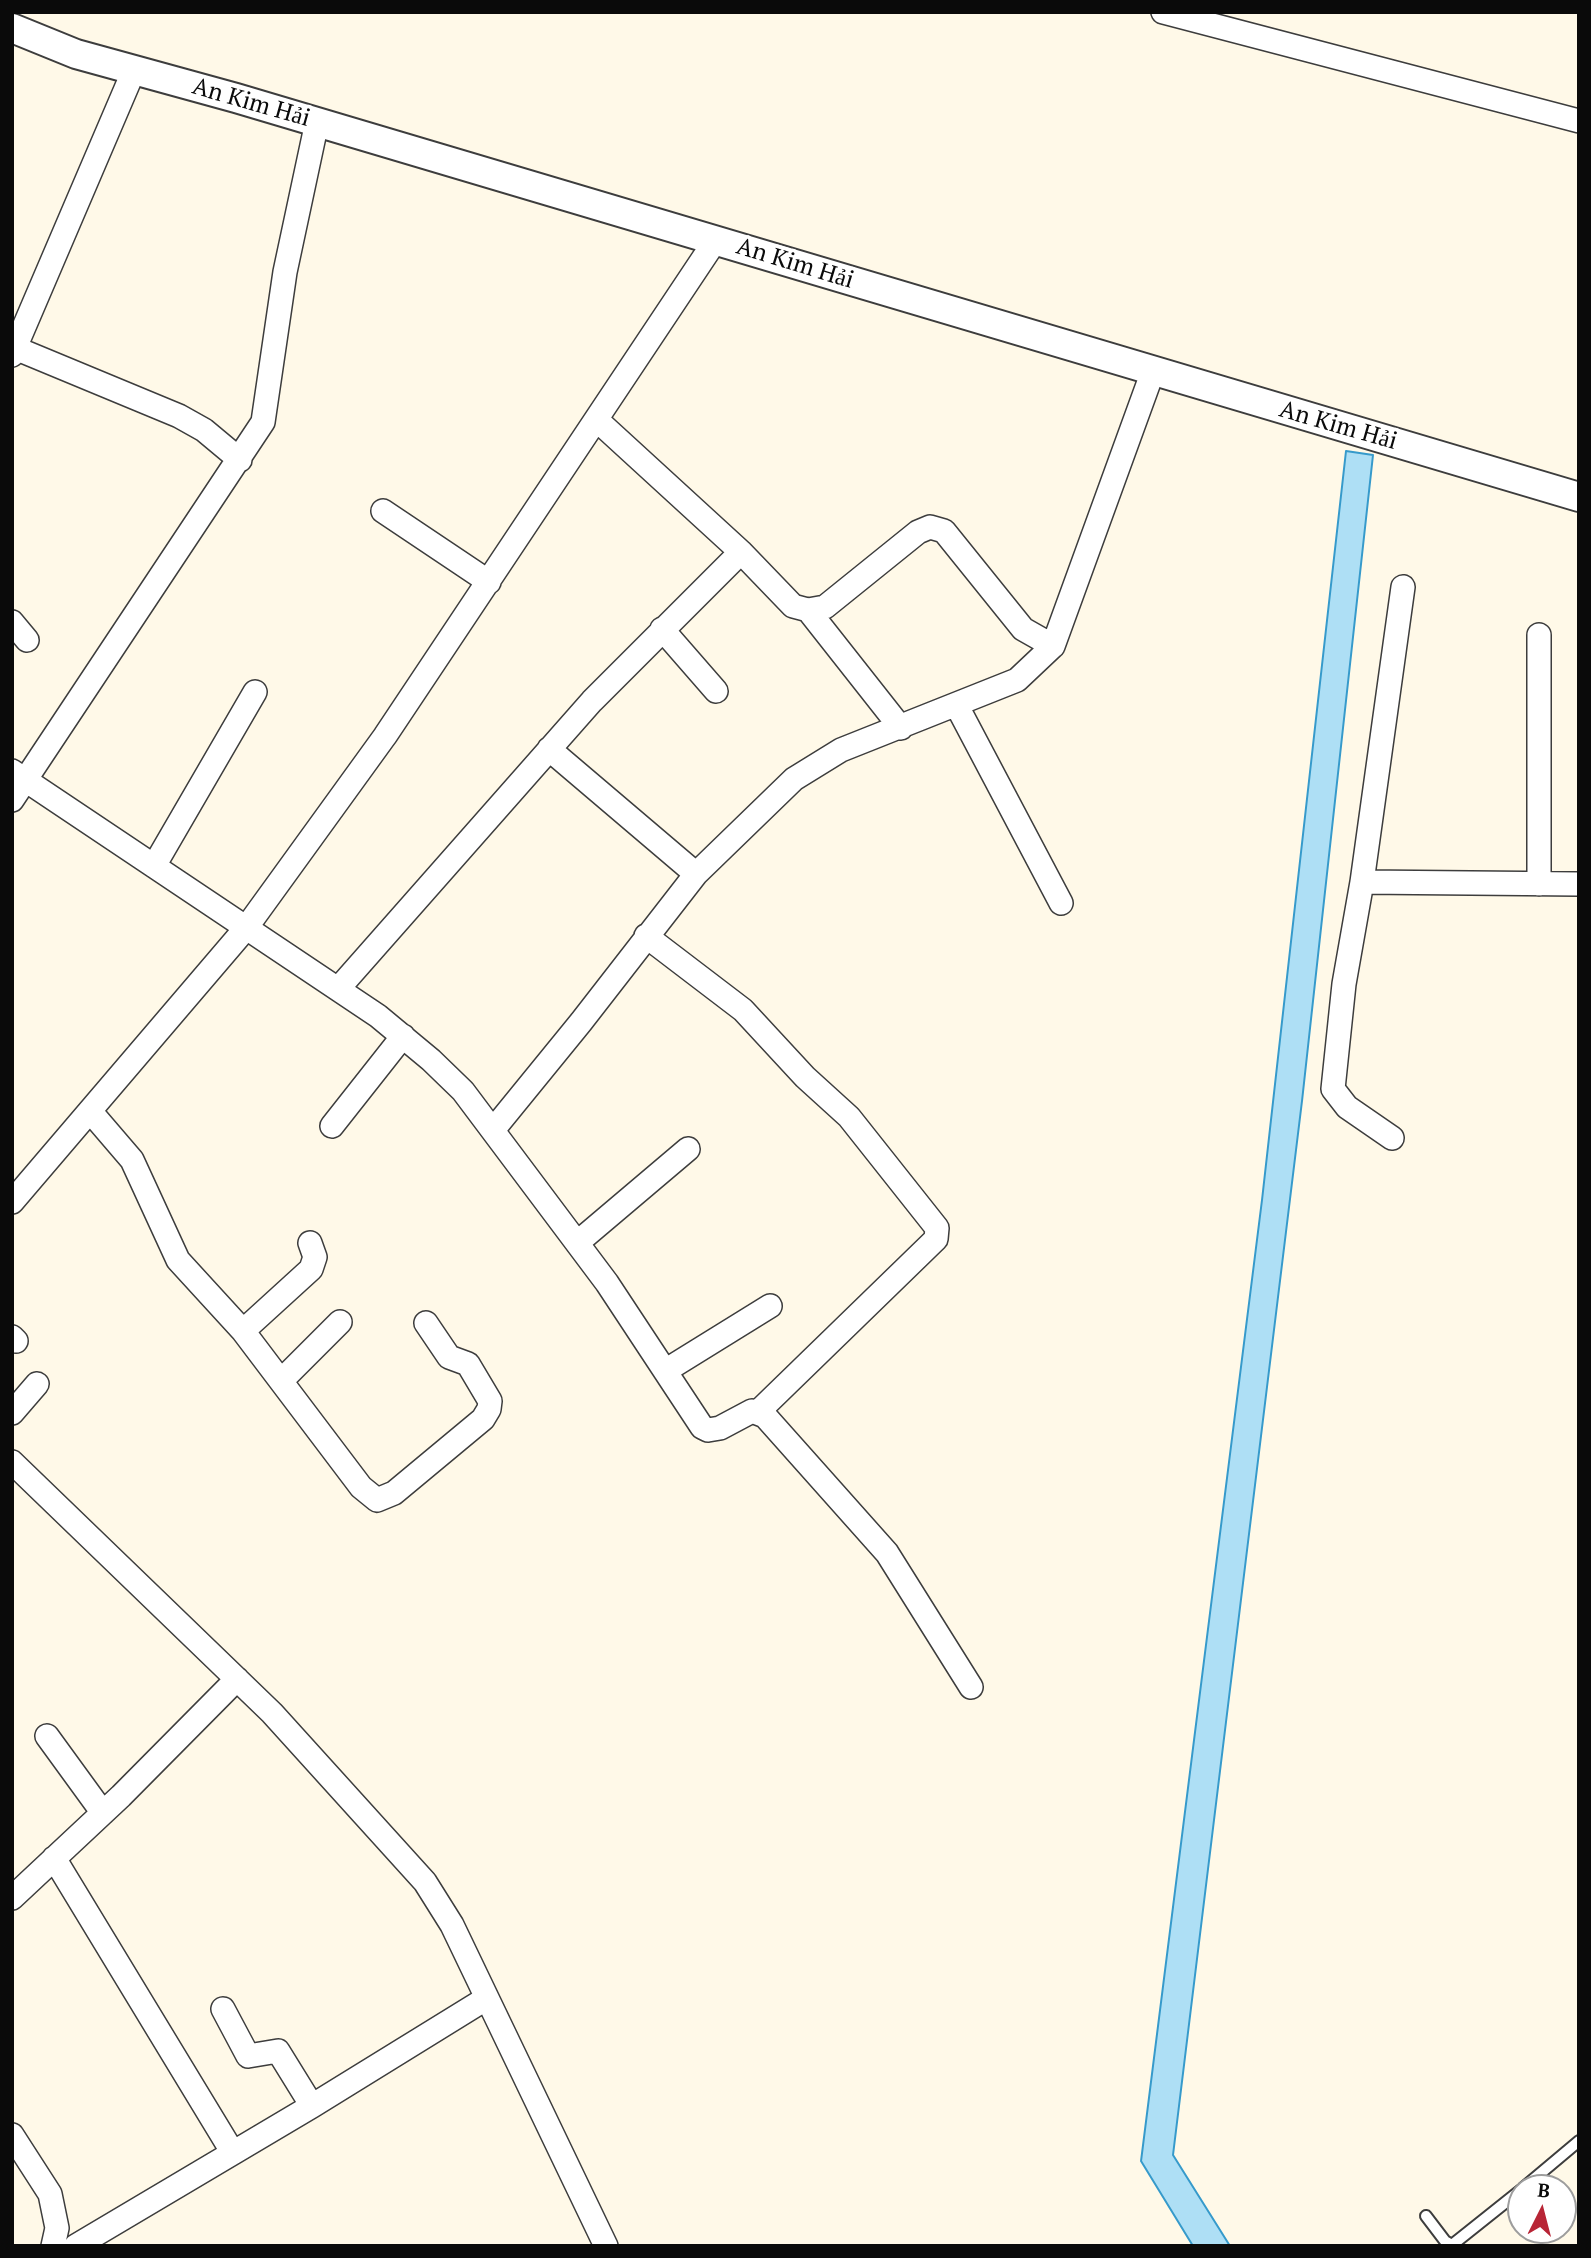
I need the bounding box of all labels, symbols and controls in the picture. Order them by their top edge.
street label: An Kim Hải [189,72,313,134]
street label: An Kim Hải [733,233,857,295]
street label: An Kim Hải [1276,395,1400,457]
north arrow [1507,2174,1577,2244]
text: B [1537,2177,1551,2203]

